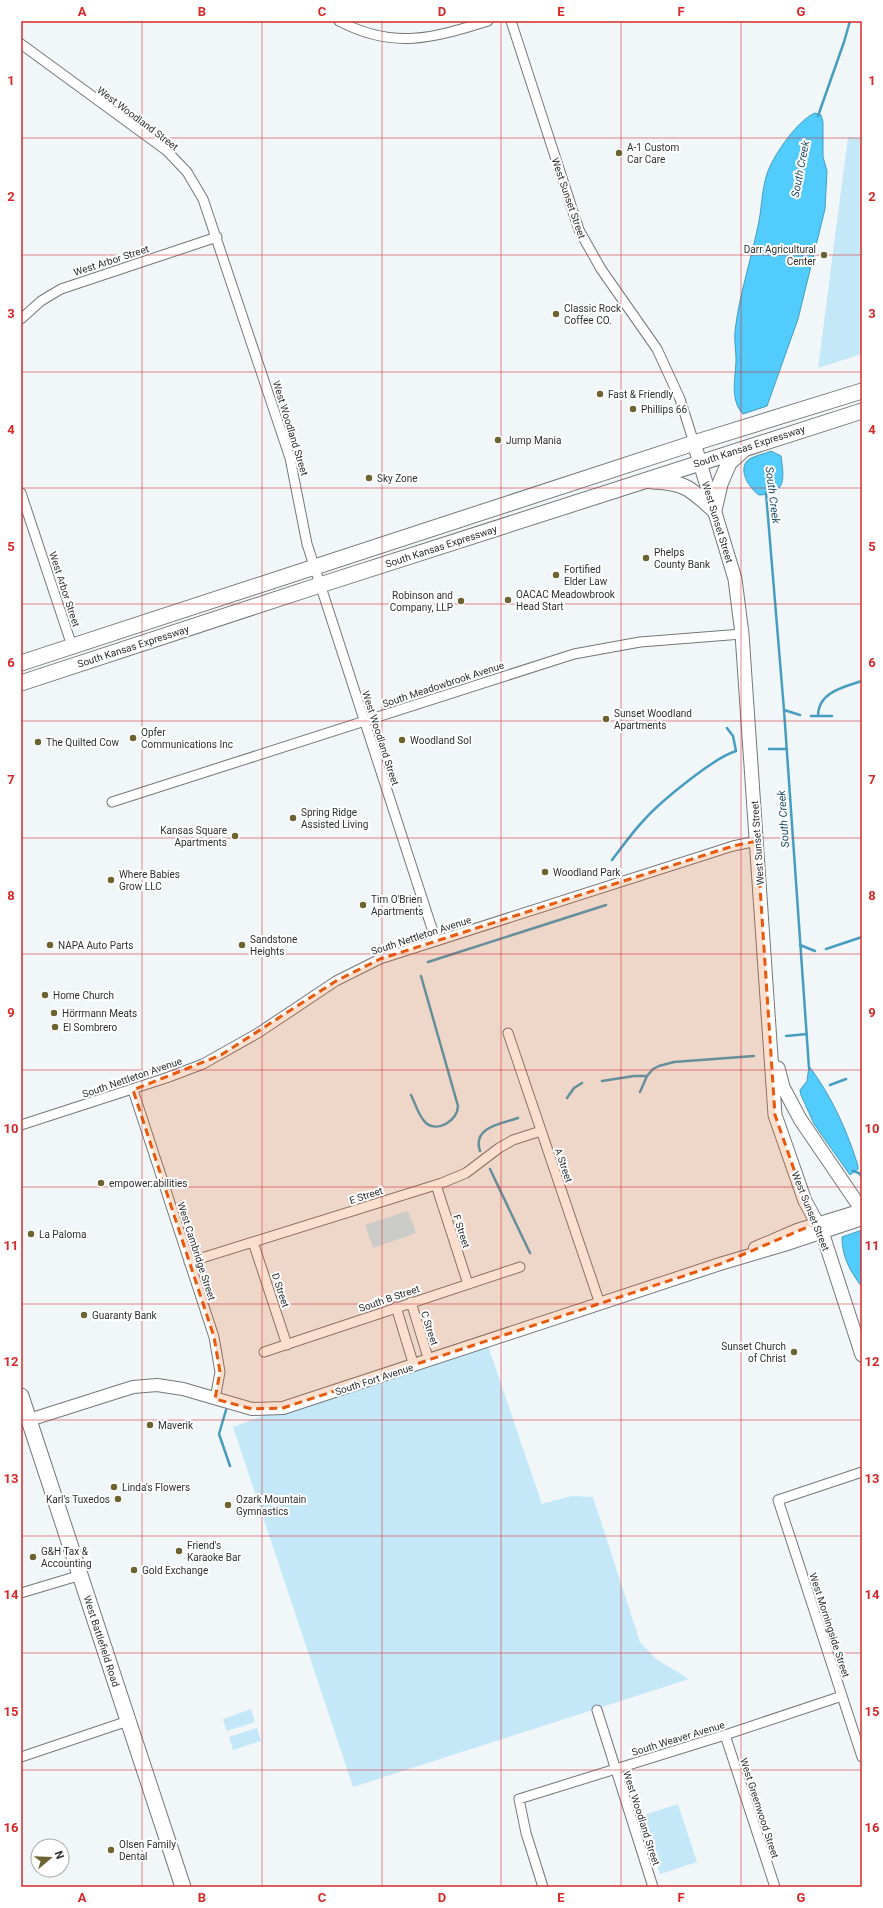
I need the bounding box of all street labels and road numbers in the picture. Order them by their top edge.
street label: West Woodland Street [95,84,180,152]
street label: West Sunset Street [550,156,587,240]
street label: West Arbor Street [72,243,150,278]
street label: West Woodland Street [271,379,310,477]
street label: South Kansas Expressway [692,423,807,470]
street label: West Sunset Street [700,480,735,564]
street label: South Kansas Expressway [384,523,499,570]
street label: West Arbor Street [47,550,82,628]
street label: South Kansas Expressway [76,623,191,670]
street label: South Meadowbrook Avenue [381,660,505,709]
street label: West Woodland Street [360,690,401,787]
street label: West Sunset Street [749,800,766,886]
street label: South Nettleton Avenue [370,914,473,957]
street label: South Nettleton Avenue [81,1055,183,1100]
street label: A Street [553,1147,574,1184]
street label: West Sunset Street [790,1170,831,1252]
street label: E Street [348,1185,384,1206]
street label: West Cambridge Street [175,1201,218,1302]
street label: F Street [451,1213,472,1249]
street label: D Street [270,1272,291,1309]
street label: South B Street [357,1283,421,1314]
street label: C Street [419,1310,440,1347]
street label: South Fort Avenue [334,1362,415,1397]
street label: West Morningside Street [807,1572,852,1679]
street label: West Battlefield Road [82,1594,121,1688]
street label: South Weaver Avenue [630,1719,726,1758]
street label: West Greenwood Street [738,1757,781,1860]
street label: West Woodland Street [621,1770,662,1867]

